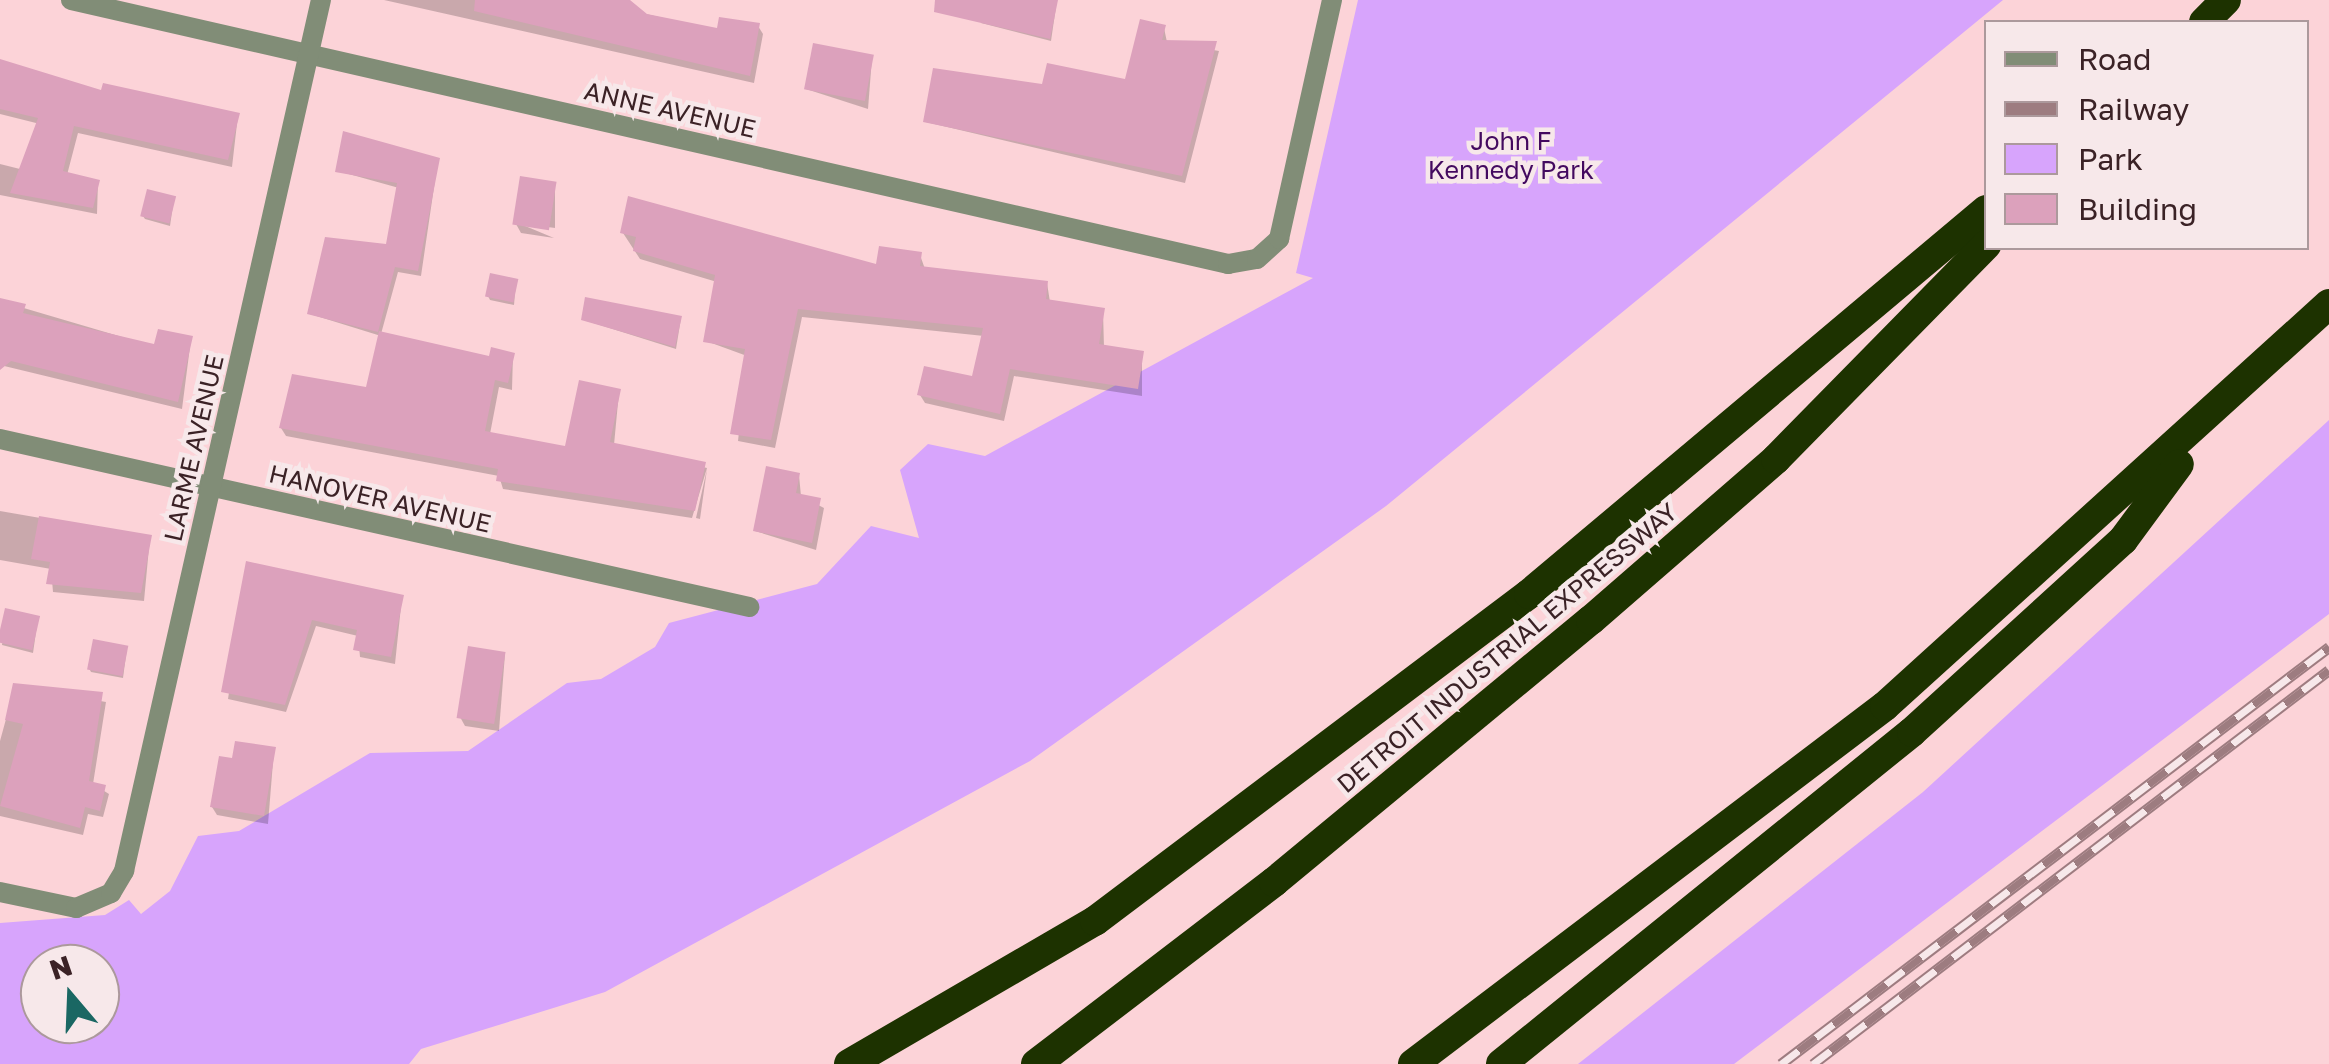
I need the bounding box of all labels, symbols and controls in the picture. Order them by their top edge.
legend [1984,20,2309,250]
text: Road [2078,41,2152,77]
street label: ANNE AVENUE [581,76,759,144]
text: Railway [2078,91,2189,127]
park label: John F Kennedy Park [1428,127,1594,186]
text: Park [2078,141,2143,177]
text: Building [2078,191,2197,227]
street label: LARME AVENUE [158,352,230,544]
street label: HANOVER AVENUE [266,459,494,539]
street label: DETROIT INDUSTRIAL EXPRESSWAY [1331,497,1683,799]
north arrow [20,944,120,1044]
text: N [45,948,76,986]

